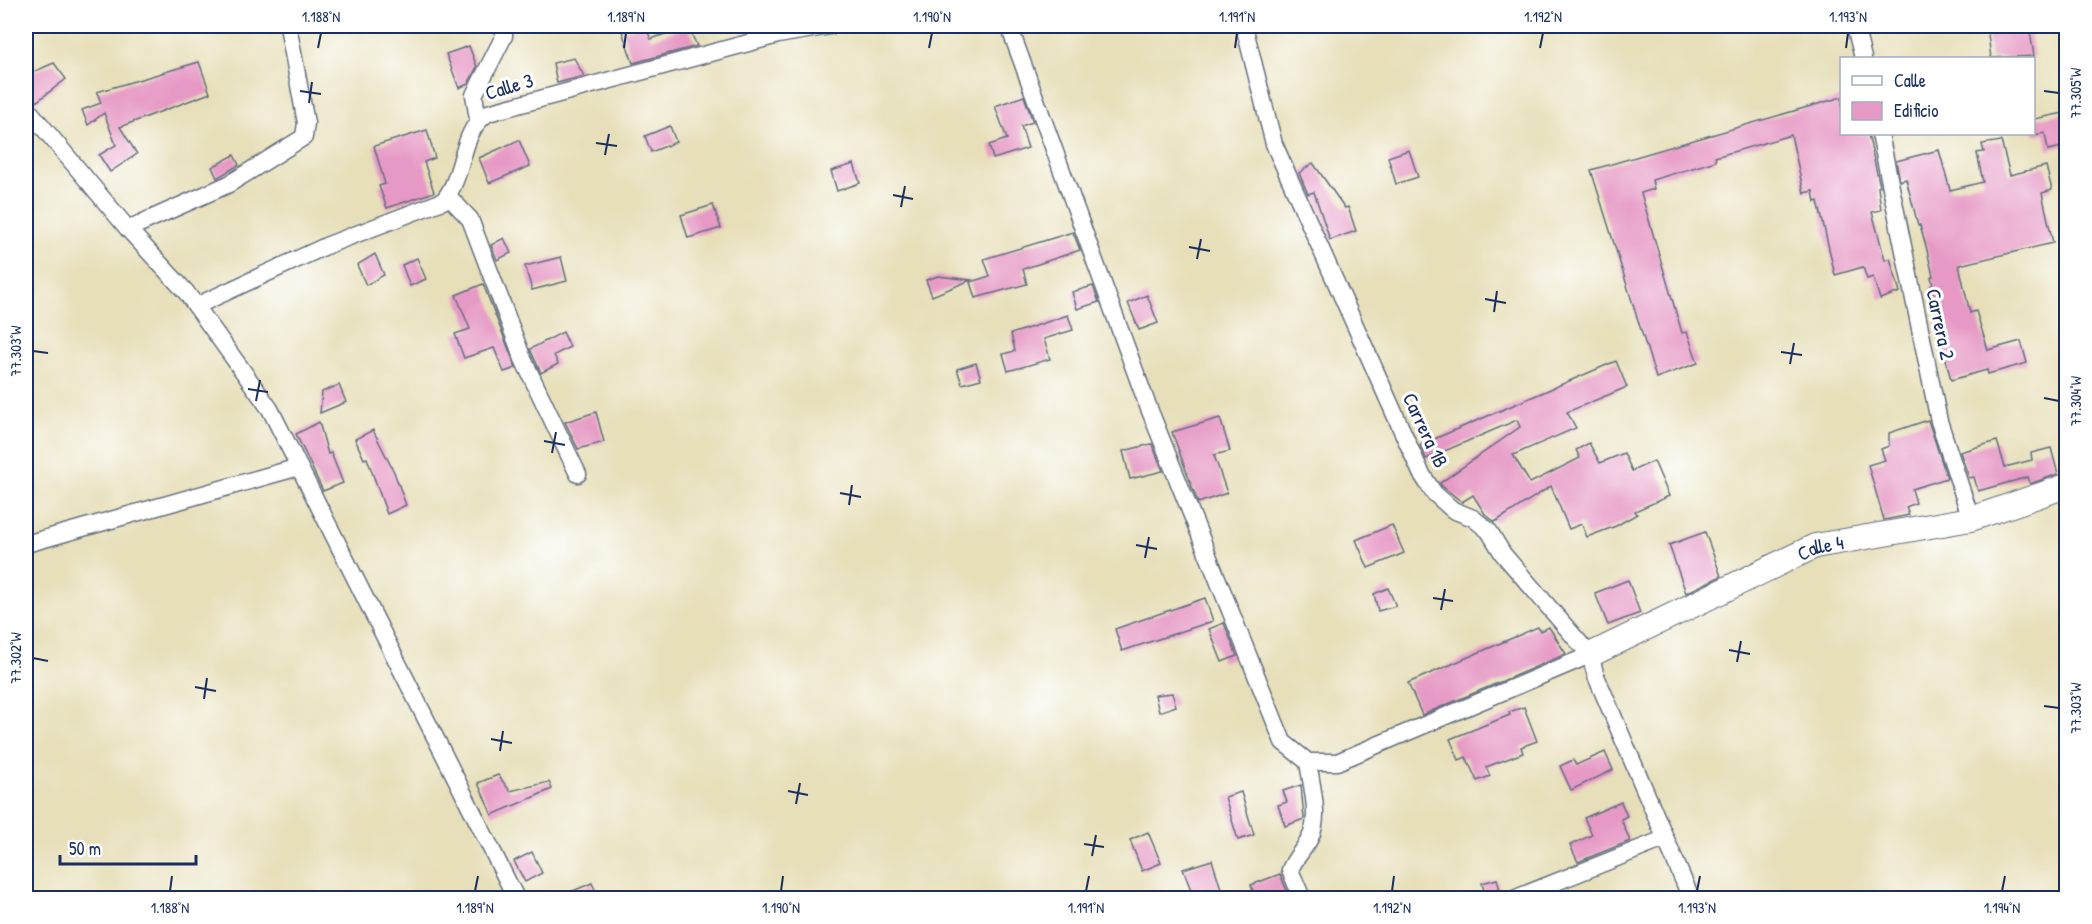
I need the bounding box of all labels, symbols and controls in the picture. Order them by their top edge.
text: 1.188°N [302,6,340,27]
text: 1.189°N [607,6,645,27]
text: 1.190°N [913,6,951,27]
text: 1.191°N [1219,6,1255,27]
text: 1.192°N [1524,6,1562,27]
text: 1.193°N [1829,6,1867,27]
legend [1840,57,2035,135]
street label: Calle 3 [482,66,536,106]
text: 77.305°W [2065,67,2086,118]
text: Calle [1894,68,1926,93]
text: Edificio [1894,98,1938,123]
street label: Carrera 2 [1920,286,1962,362]
text: 77.303°W [5,325,26,376]
text: 77.304°W [2065,375,2086,426]
street label: Carrera 1B [1397,388,1455,472]
street label: Calle 4 [1792,528,1846,566]
text: 77.302°W [5,632,26,684]
text: 77.303°W [2065,682,2086,733]
scale bar [60,828,196,866]
text: 50 m [69,836,101,861]
text: 1.188°N [151,897,189,918]
text: 1.189°N [456,897,494,918]
text: 1.190°N [762,897,800,918]
text: 1.191°N [1068,897,1104,918]
text: 1.192°N [1373,897,1411,918]
text: 1.193°N [1678,897,1716,918]
text: 1.194°N [1984,897,2020,918]

